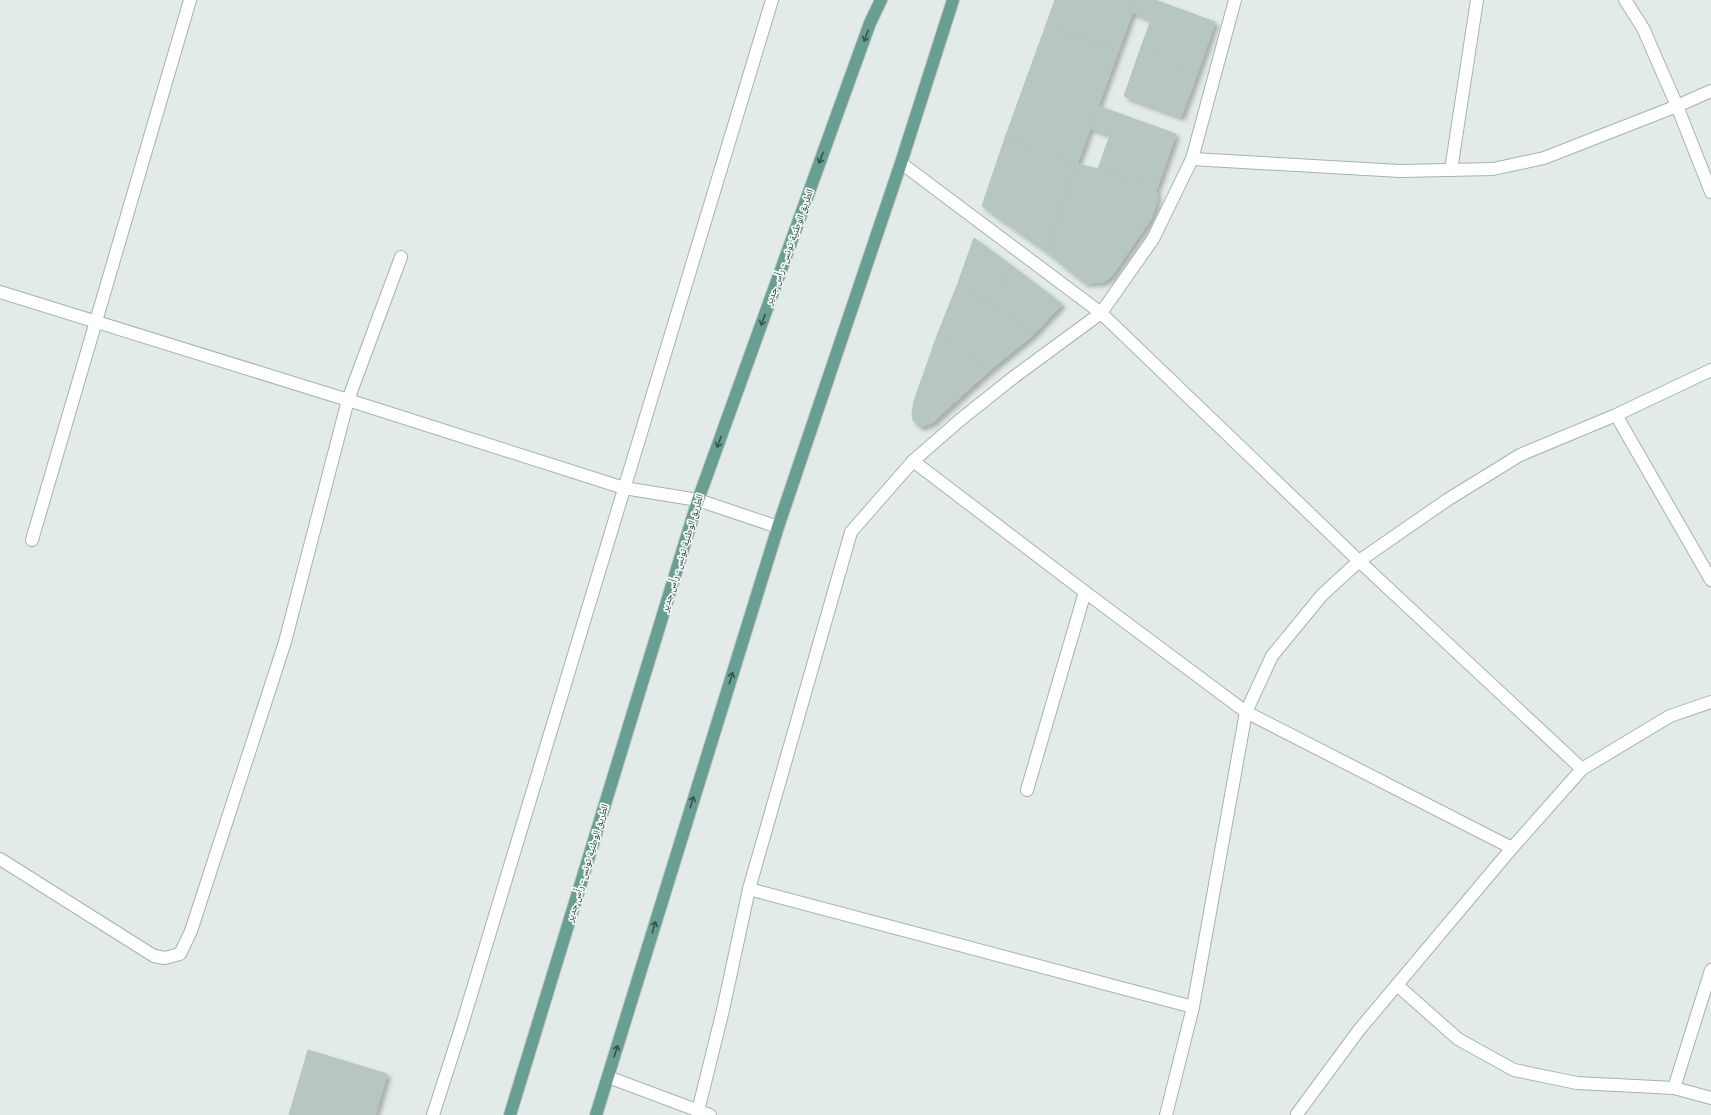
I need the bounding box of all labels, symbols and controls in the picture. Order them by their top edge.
one-way arrow [861,29,869,41]
one-way arrow [817,152,825,164]
street label: الطريق الوطنية تونس - رأس جدير [762,187,816,308]
one-way arrow [758,313,766,325]
one-way arrow [714,436,722,448]
street label: الطريق الوطنية تونس - رأس جدير [658,492,706,615]
one-way arrow [728,672,735,685]
one-way arrow [689,796,696,809]
street label: الطريق الوطنية تونس - رأس جدير [563,802,611,925]
one-way arrow [651,920,658,933]
one-way arrow [613,1045,620,1058]

